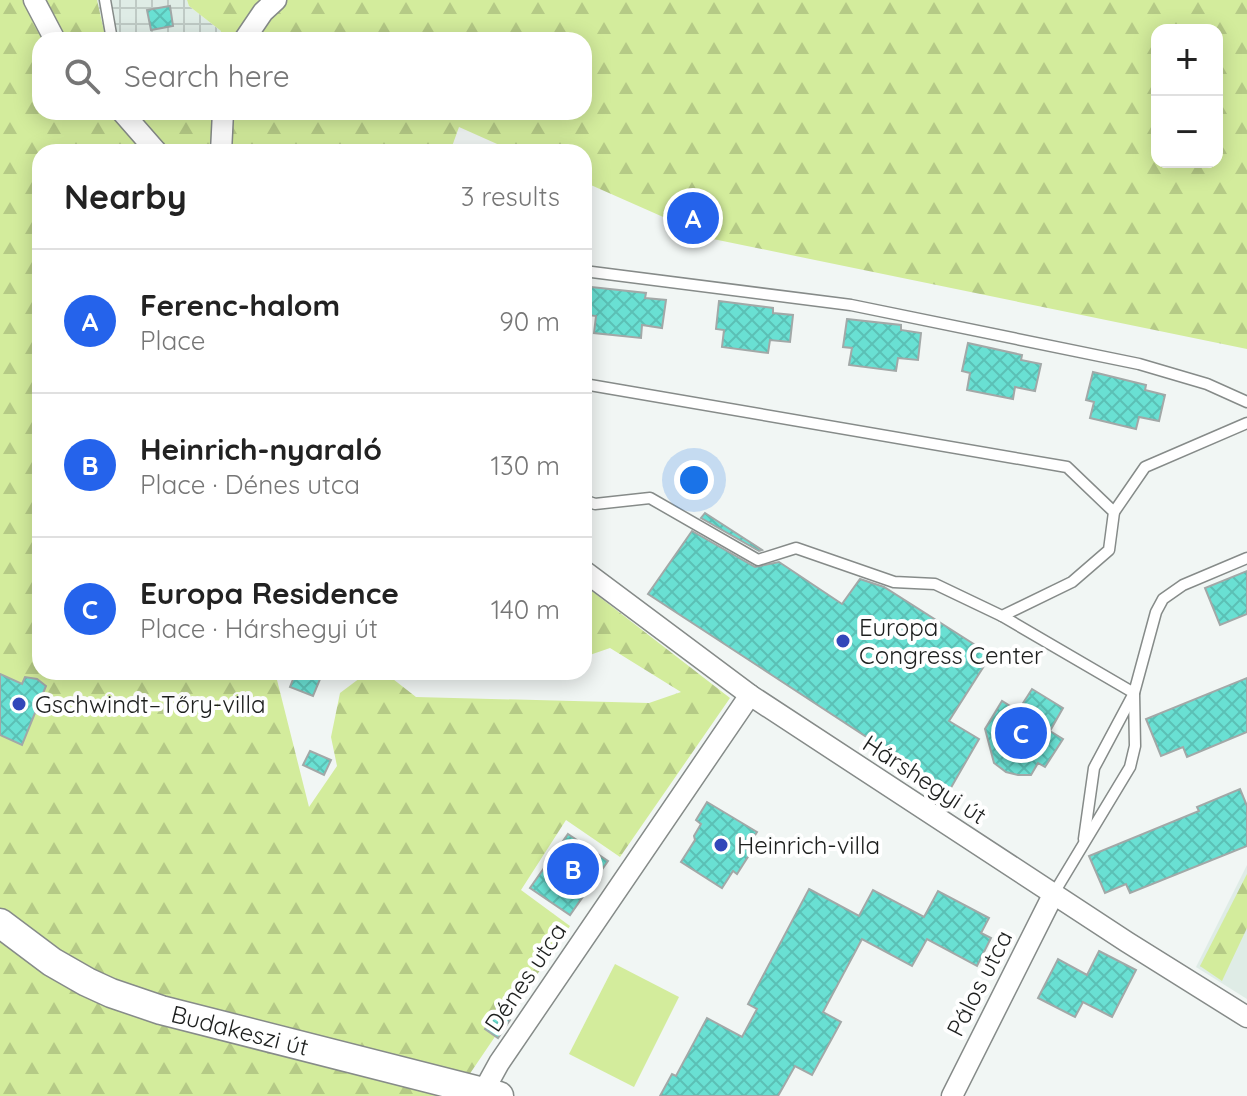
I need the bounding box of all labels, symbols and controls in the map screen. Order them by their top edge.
map controls [1151,24,1223,168]
button: + [1151,24,1223,96]
search box [32,32,592,120]
icon: search [60,54,104,98]
text: Search here [124,57,290,95]
button: − [1151,96,1223,168]
text: Nearby [64,175,187,218]
text: 3 results [461,180,560,213]
pin: A [667,188,719,248]
text: Ferenc-halom [140,286,340,324]
text: A [82,305,98,338]
text: 90 m [499,305,560,338]
text: Place [140,324,205,357]
text: Heinrich-nyaraló [140,430,382,468]
text: B [81,449,99,482]
text: 130 m [490,449,560,482]
your location [674,460,714,500]
text: Place · Dénes utca [140,468,360,501]
text: Europa Residence [140,574,399,612]
text: C [82,593,98,626]
text: 140 m [491,593,560,626]
text: Place · Hárshegyi út [140,612,378,645]
place label: Europa Congress Center [859,612,1043,670]
marker: Europa Congress Center [834,632,852,650]
place label: Gschwindt–Tőry-villa [35,689,266,719]
marker: Gschwindt–Tőry-villa [10,695,28,713]
pin: C [995,703,1047,763]
street label: Hárshegyi út [858,728,992,830]
place label: Heinrich-villa [737,830,880,860]
marker: Heinrich-villa [712,836,730,854]
pin: B [547,839,599,899]
street label: Dénes utca [478,917,572,1037]
street label: Pálos utca [940,925,1018,1041]
street label: Budakeszi út [168,998,312,1062]

